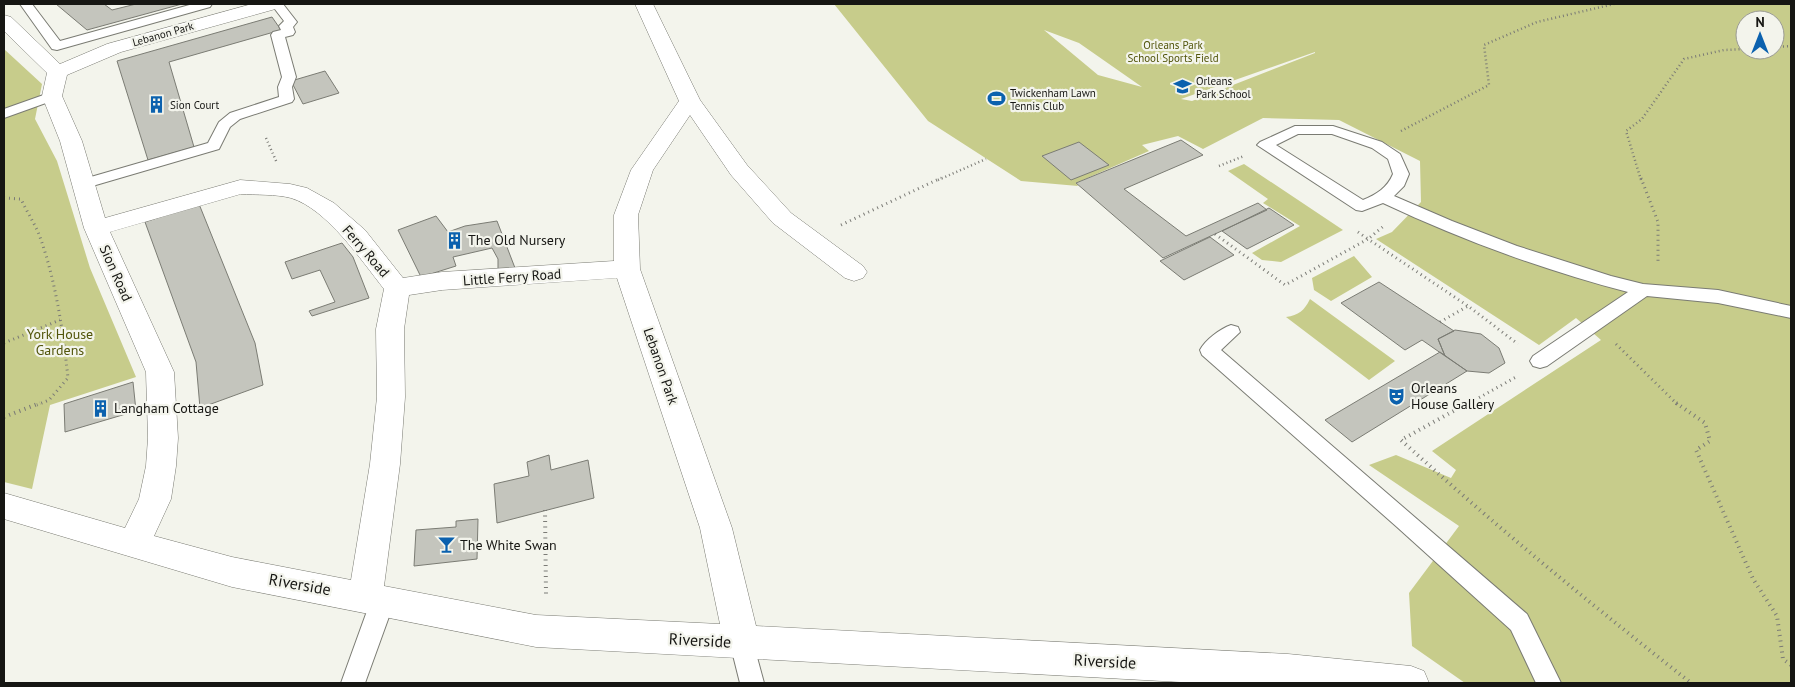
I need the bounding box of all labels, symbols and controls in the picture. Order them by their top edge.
north arrow [1735,10,1785,60]
text: N [1755,13,1765,31]
street label: Lebanon Park [131,18,196,49]
park label: Orleans Park School Sports Field [1127,38,1219,65]
place label: Orleans Park School [1196,74,1251,101]
school or university icon: Orleans Park School [1172,77,1192,97]
place label: Twickenham Lawn Tennis Club [1010,86,1096,113]
sports icon: Twickenham Lawn Tennis Club [986,89,1006,109]
building icon: Sion Court [146,95,166,115]
place label: Sion Court [170,98,219,112]
street label: Ferry Road [338,221,394,281]
building icon: The Old Nursery [444,230,464,250]
place label: The Old Nursery [468,231,566,249]
street label: Sion Road [96,242,136,304]
street label: Little Ferry Road [462,265,562,289]
park label: York House Gardens [27,325,93,359]
street label: Lebanon Park [639,325,683,407]
place label: Orleans House Gallery [1411,379,1495,413]
theatre icon: Orleans House Gallery [1387,386,1407,406]
building icon: Langham Cottage [90,398,110,418]
place label: Langham Cottage [114,399,219,417]
bar icon: The White Swan [436,535,456,555]
place label: The White Swan [460,536,557,554]
street label: Riverside [267,569,333,599]
street label: Riverside [668,628,732,652]
street label: Riverside [1073,649,1137,673]

